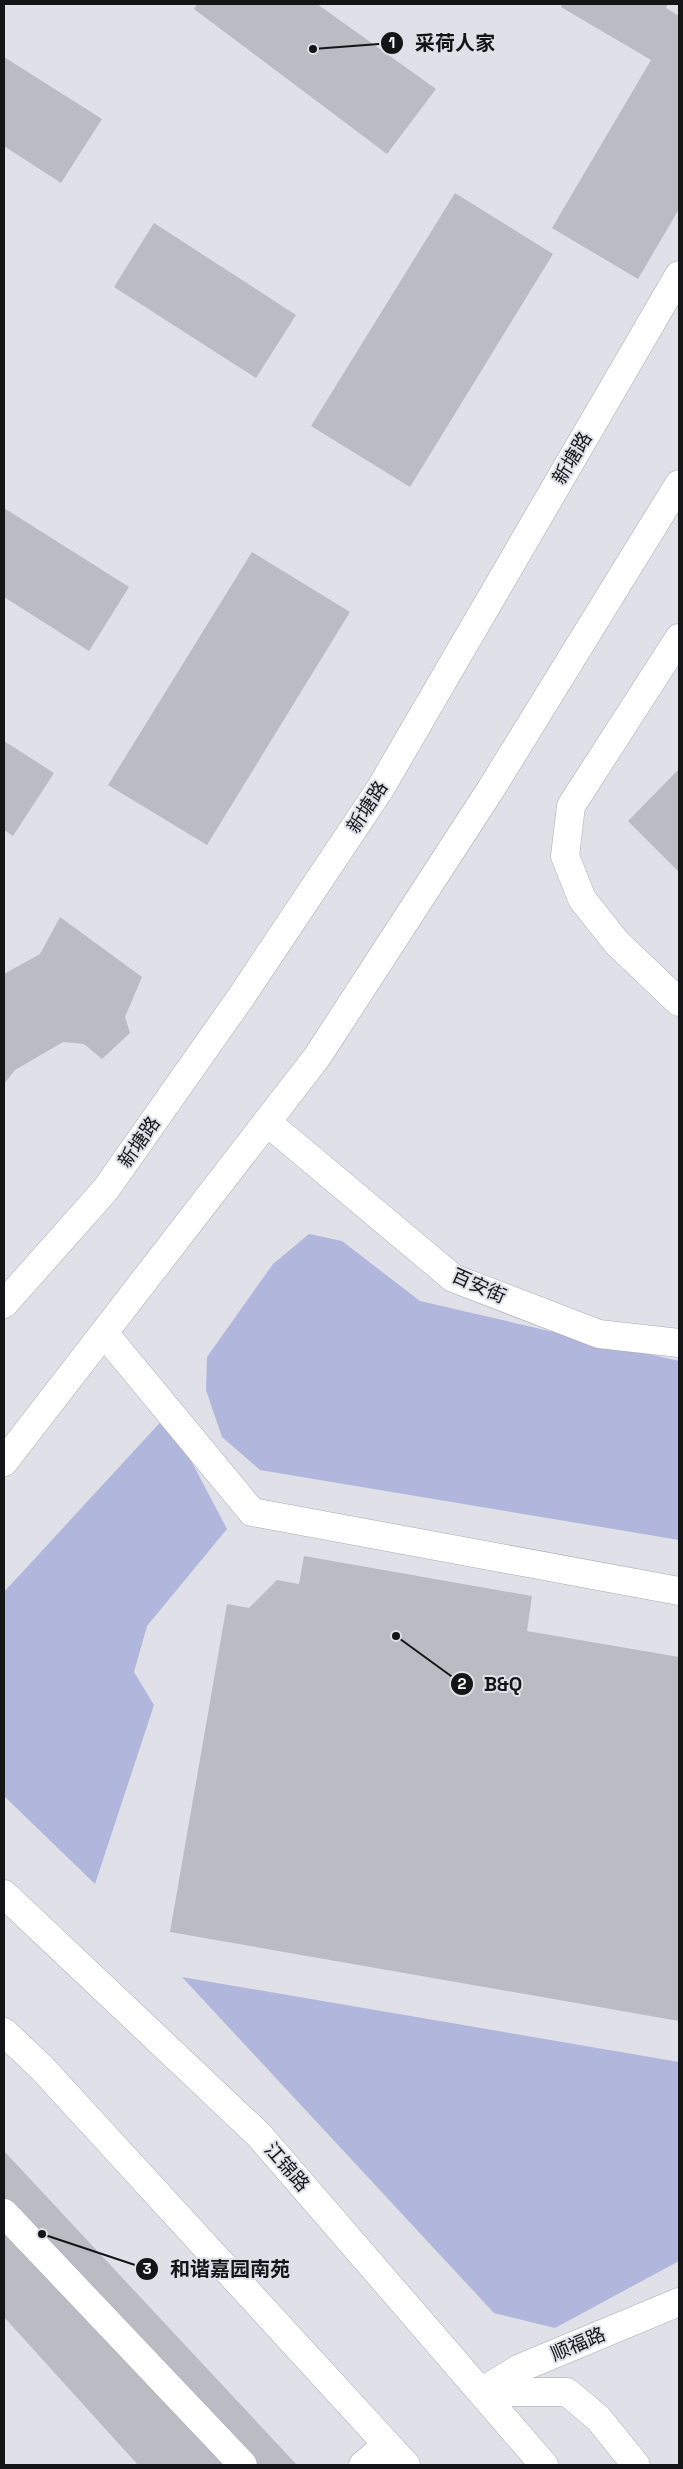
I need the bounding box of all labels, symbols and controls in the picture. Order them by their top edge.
callout: 采荷人家 [380,25,505,60]
text: 采荷人家 [415,30,495,56]
text: 1 [389,33,395,52]
street label: 新塘路 [547,427,597,489]
street label: 新塘路 [341,776,393,838]
street label: 新塘路 [112,1111,166,1173]
street label: 百安街 [448,1263,510,1309]
callout: B&Q [449,1667,533,1702]
text: B&Q [484,1671,522,1697]
text: 2 [458,1674,467,1693]
street label: 江锦路 [259,2137,315,2197]
callout: 和谐嘉园南苑 [135,2252,300,2287]
text: 和谐嘉园南苑 [170,2256,290,2282]
text: 3 [142,2259,152,2278]
street label: 顺福路 [547,2321,609,2367]

